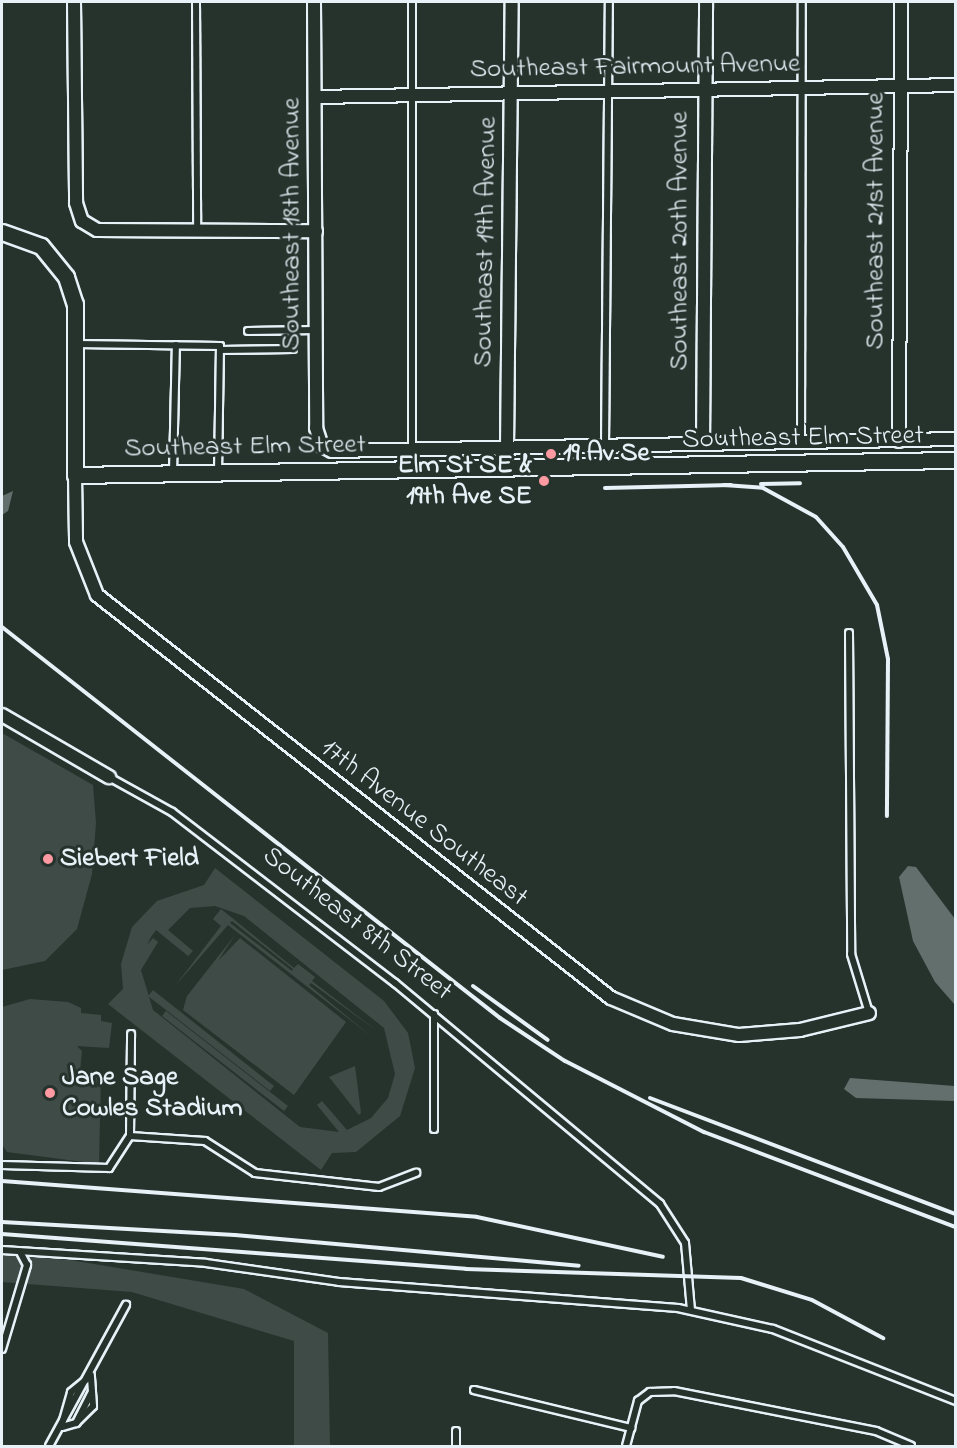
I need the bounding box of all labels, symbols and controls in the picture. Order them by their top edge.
street label: Southeast Fairmount Avenue [470,48,800,86]
street label: Southeast 21st Avenue [860,92,892,350]
street label: Southeast 18th Avenue [276,98,308,350]
street label: Southeast 20th Avenue [664,111,696,371]
street label: Southeast 19th Avenue [468,116,504,368]
street label: Southeast Elm Street [682,420,924,456]
street label: Southeast Elm Street [124,429,366,465]
place label: 19 Av Se [563,438,650,470]
marker: 19 Av Se [544,447,558,461]
place label: Elm St SE & 19th Ave SE [397,449,532,512]
marker: Elm St SE & 19th Ave SE [537,474,551,488]
street label: 17th Avenue Southeast [314,732,534,914]
street label: Southeast 8th Street [256,840,458,1008]
place label: Siebert Field [60,843,199,875]
marker: Siebert Field [41,852,55,866]
place label: Jane Sage Cowles Stadium [62,1061,242,1124]
marker: Jane Sage Cowles Stadium [43,1086,57,1100]

